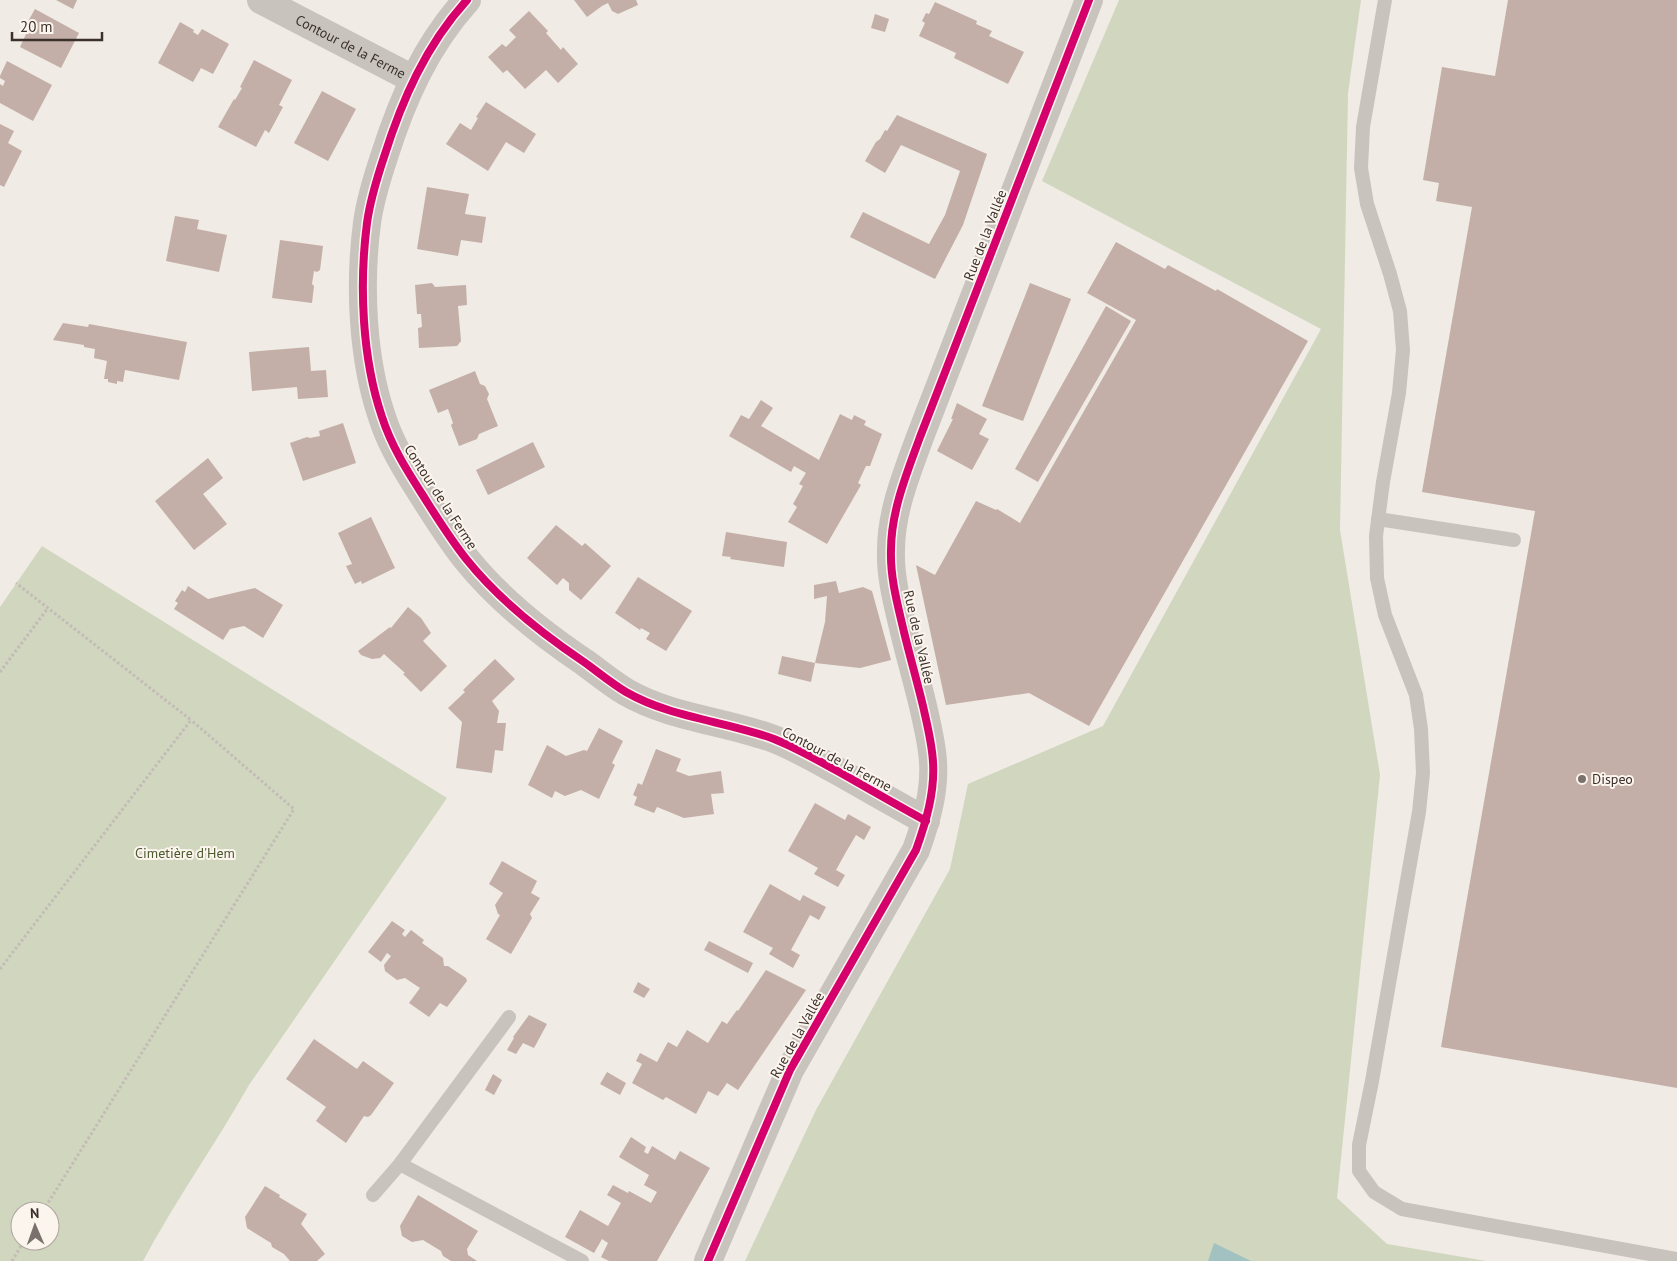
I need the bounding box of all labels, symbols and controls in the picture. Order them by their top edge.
scale bar [12,10,102,42]
street label: Contour de la Ferme [292,11,409,83]
text: 20 m [20,17,53,36]
street label: Rue de la Vallée [959,187,1011,283]
street label: Contour de la Ferme [400,441,482,553]
street label: Rue de la Vallée [899,588,939,686]
street label: Contour de la Ferme [779,723,895,795]
place label: Dispeo [1592,770,1633,788]
marker: Dispeo [1576,773,1588,785]
park label: Cimetière d'Hem [135,844,235,862]
street label: Rue de la Vallée [766,989,828,1081]
north arrow [10,1201,60,1251]
text: N [30,1204,39,1222]

